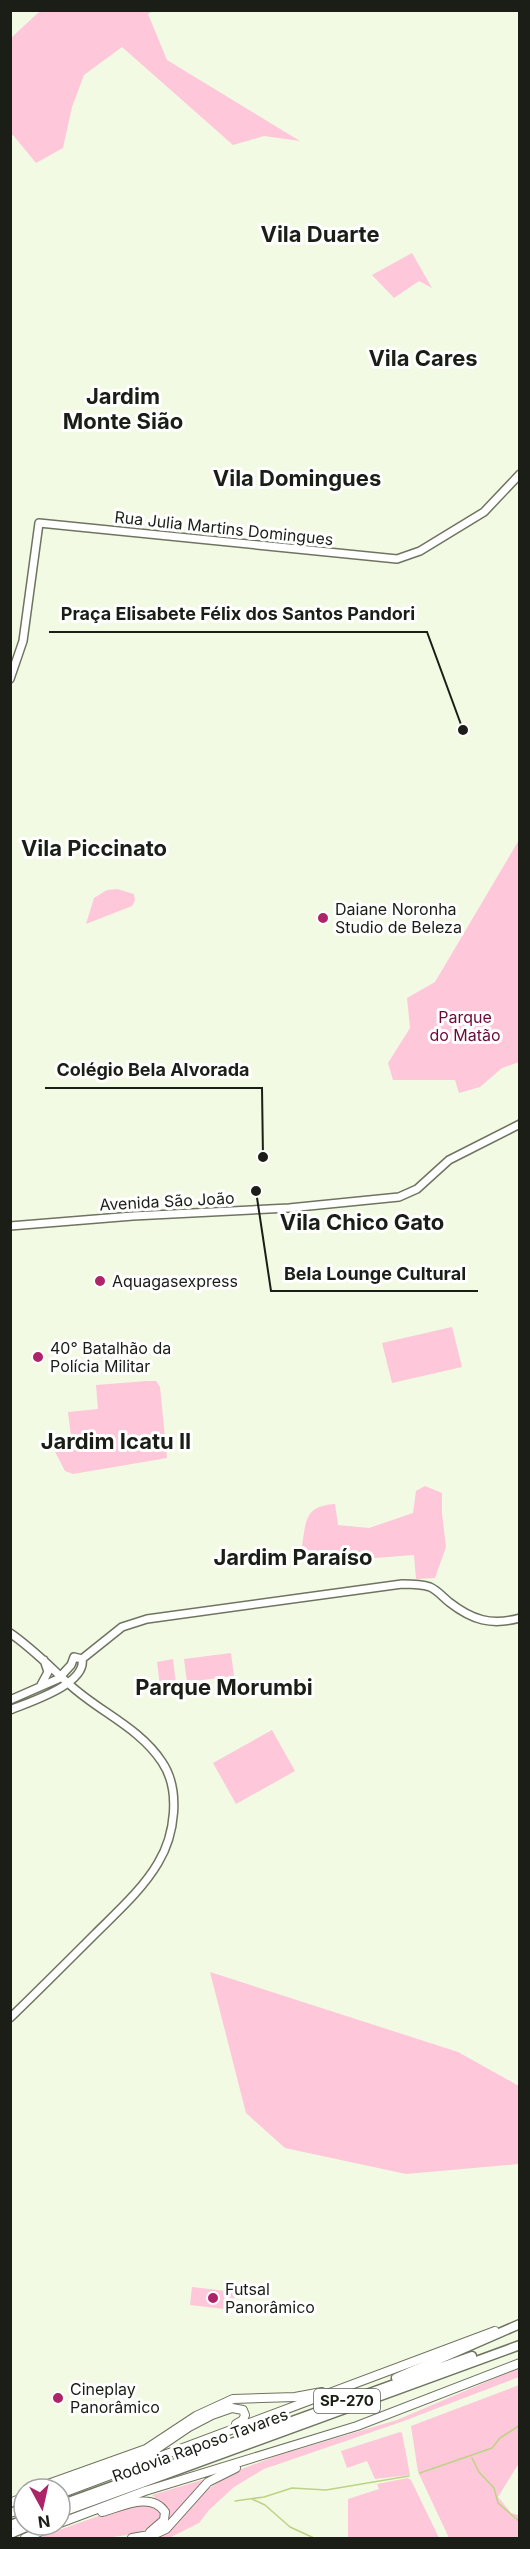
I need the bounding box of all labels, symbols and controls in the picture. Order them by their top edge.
district label: Vila Duarte [260,221,380,247]
district label: Vila Cares [368,345,478,371]
district label: Jardim Monte Sião [63,383,183,434]
district label: Vila Domingues [213,465,381,491]
street label: Rua Julia Martins Domingues [114,507,334,549]
callout: Praça Elisabete Félix dos Santos Pandori [49,596,427,632]
text: Praça Elisabete Félix dos Santos Pandori [61,603,415,624]
district label: Vila Piccinato [21,835,167,861]
place label: Daiane Noronha Studio de Beleza [335,899,462,937]
marker: Daiane Noronha Studio de Beleza [316,911,330,925]
park label: Parque do Matão [429,1007,501,1045]
callout: Colégio Bela Alvorada [45,1052,262,1088]
text: Colégio Bela Alvorada [56,1059,250,1080]
street label: Avenida São João [99,1187,235,1215]
district label: Vila Chico Gato [280,1209,444,1235]
callout: Bela Lounge Cultural [271,1255,478,1291]
text: Bela Lounge Cultural [284,1263,466,1284]
place label: Aquagasexpress [112,1271,238,1291]
marker: Aquagasexpress [93,1274,107,1288]
place label: 40° Batalhão da Polícia Militar [50,1338,171,1376]
marker: 40° Batalhão da Polícia Militar [31,1350,45,1364]
district label: Jardim Icatu II [41,1428,191,1454]
district label: Jardim Paraíso [213,1544,373,1570]
district label: Parque Morumbi [135,1674,313,1700]
place label: Futsal Panorâmico [225,2279,315,2317]
marker: Futsal Panorâmico [206,2291,220,2305]
place label: Cineplay Panorâmico [70,2379,160,2417]
road number: SP-270 [314,2389,380,2413]
marker: Cineplay Panorâmico [51,2391,65,2405]
street label: Rodovia Raposo Tavares [109,2404,291,2486]
north arrow [12,2477,72,2537]
text: N [37,2511,52,2533]

